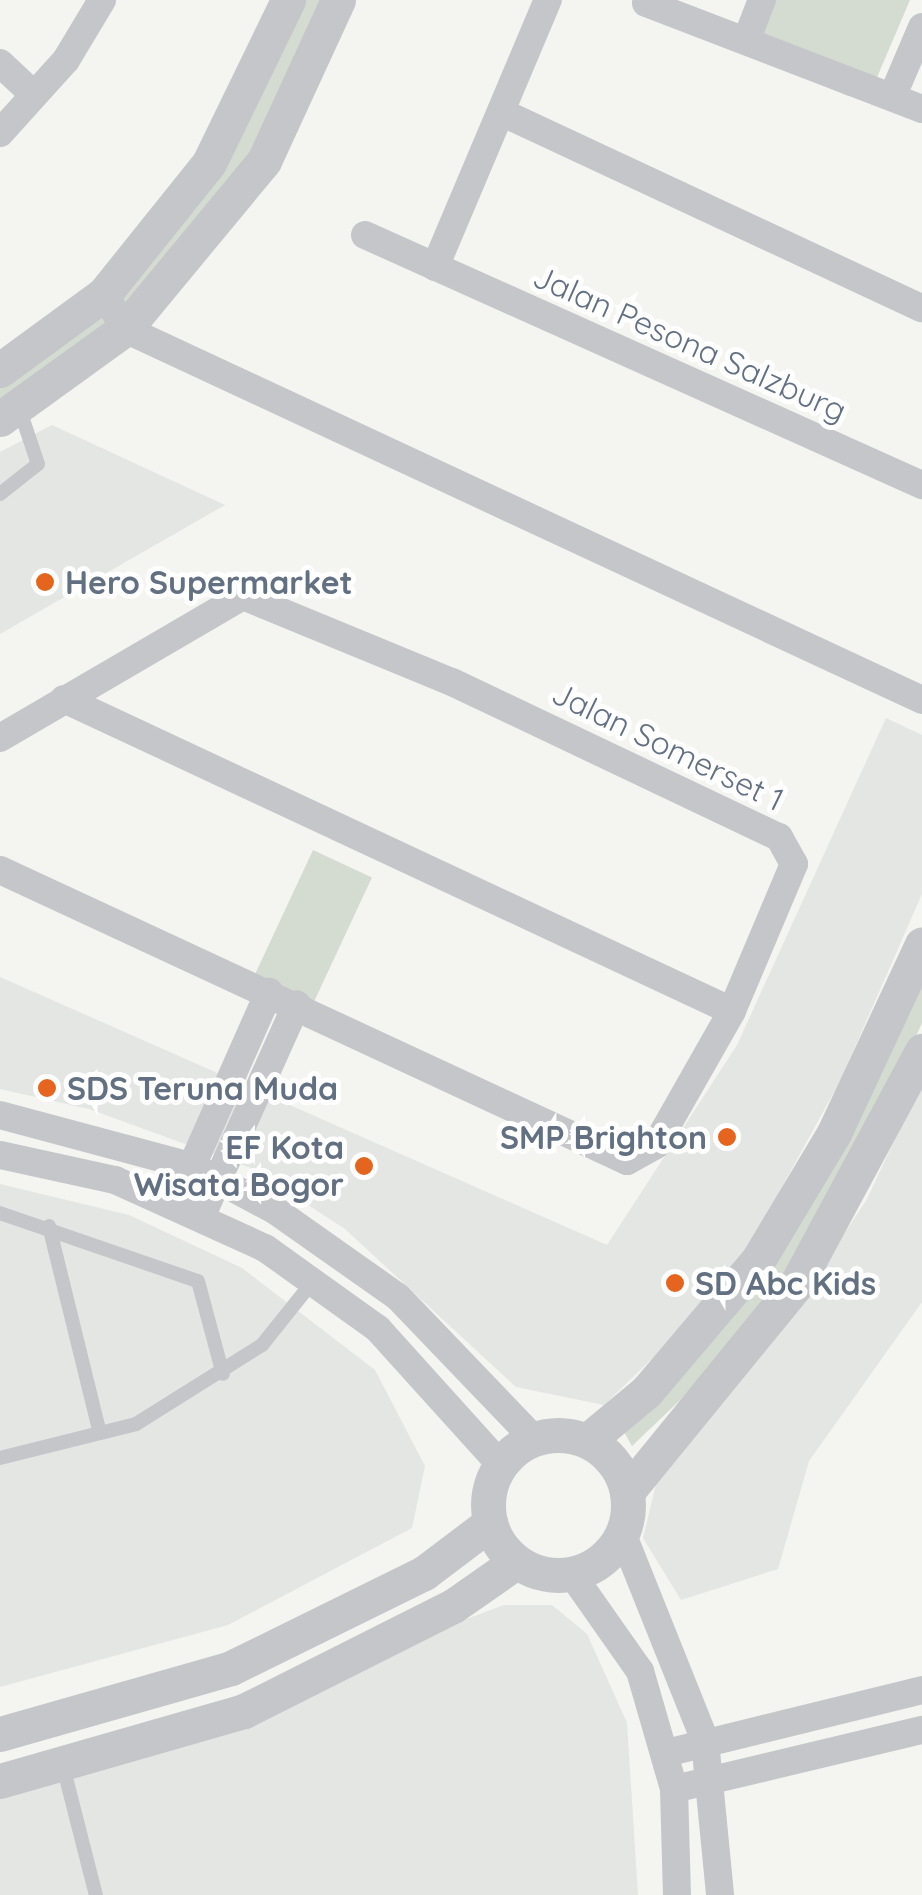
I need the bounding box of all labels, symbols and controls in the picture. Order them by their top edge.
street label: Jalan Pesona Salzburg [527,257,853,429]
place label: Hero Supermarket [65,563,353,601]
marker: Hero Supermarket [34,571,56,593]
street label: Jalan Somerset 1 [546,673,790,819]
place label: SDS Teruna Muda [67,1069,338,1107]
marker: SDS Teruna Muda [36,1077,58,1099]
place label: SMP Brighton [500,1118,707,1156]
marker: SMP Brighton [716,1126,738,1148]
place label: EF Kota Wisata Bogor [134,1129,344,1204]
marker: EF Kota Wisata Bogor [353,1155,375,1177]
place label: SD Abc Kids [695,1264,876,1302]
marker: SD Abc Kids [664,1272,686,1294]

